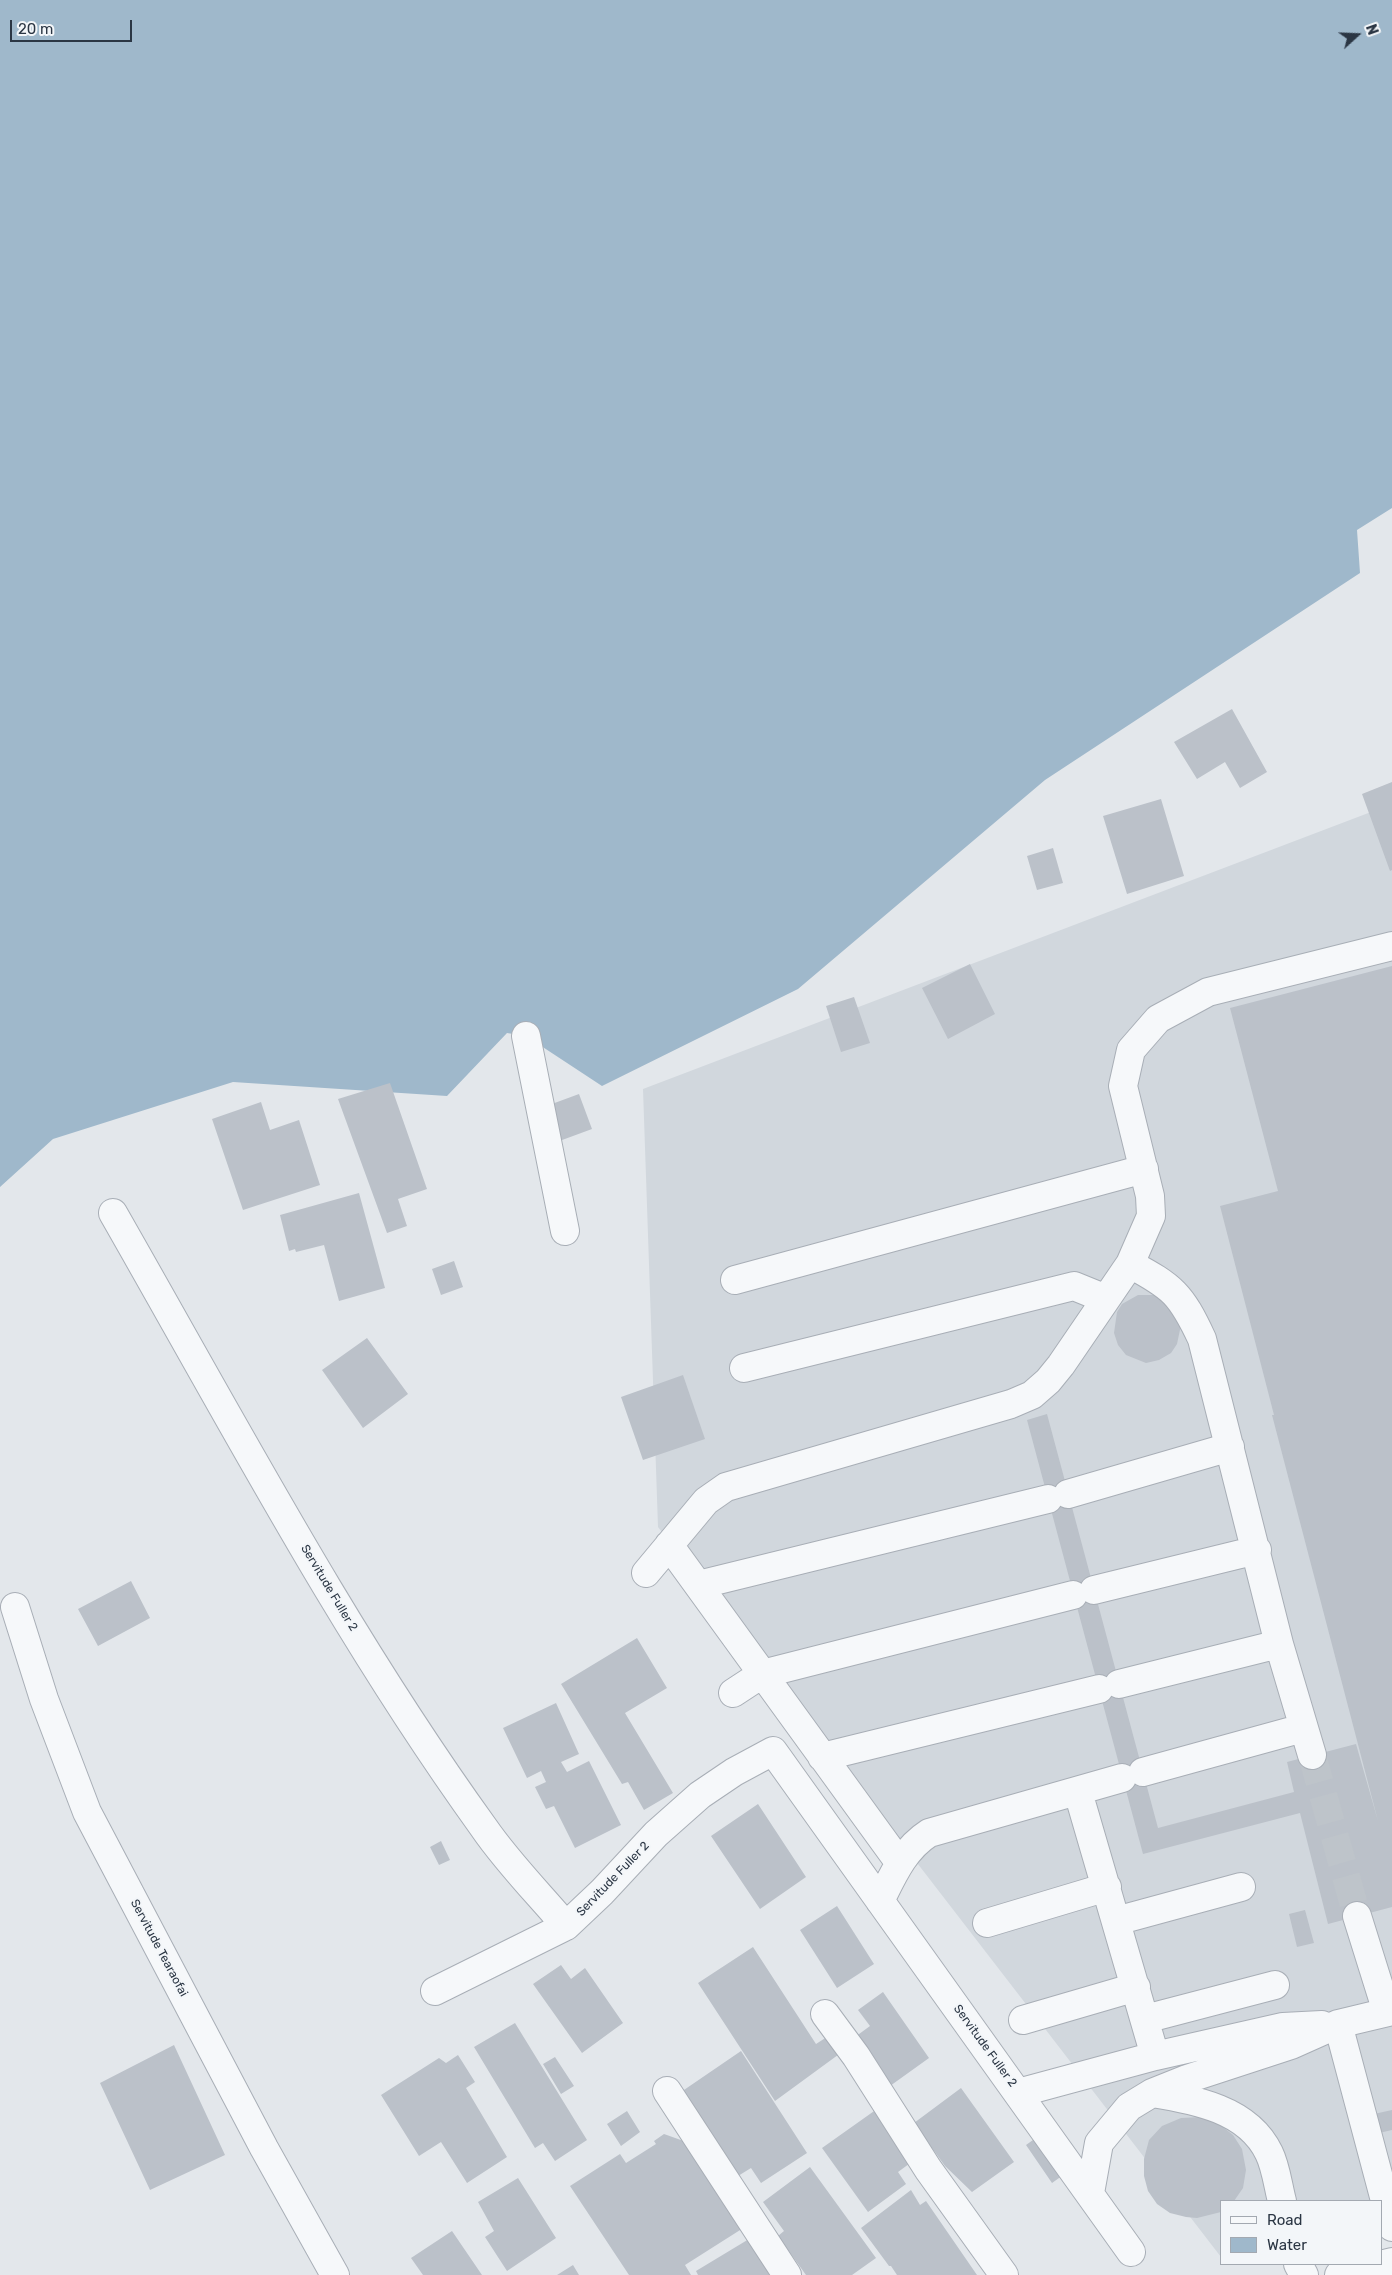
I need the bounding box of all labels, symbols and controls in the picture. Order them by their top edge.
scale bar [12,10,135,42]
north arrow [1332,10,1382,60]
text: 20 m [18,20,53,38]
text: N [1362,22,1381,37]
street label: Servitude Fuller 2 [298,1542,360,1634]
street label: Servitude Fuller 2 [574,1839,652,1919]
street label: Servitude Tearaofai [127,1897,191,1999]
street label: Servitude Fuller 2 [950,2002,1020,2090]
legend [1220,2200,1382,2265]
text: Road [1267,2211,1303,2229]
text: Water [1267,2236,1307,2254]

